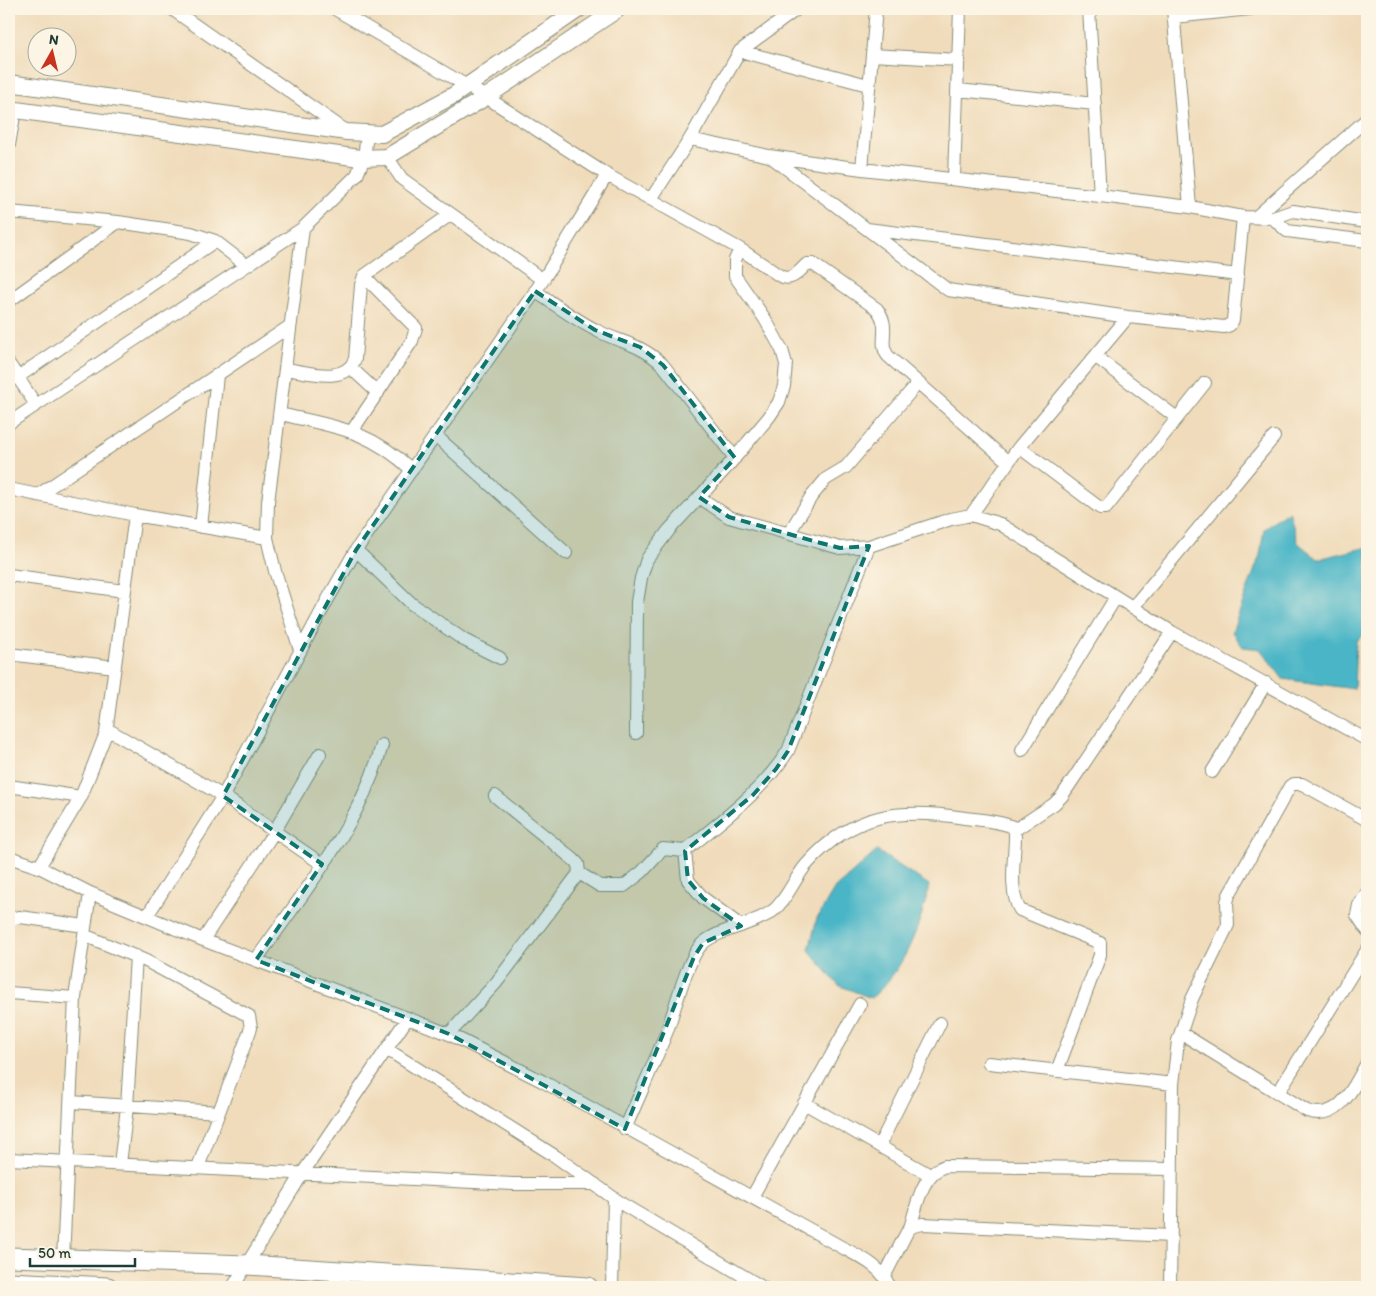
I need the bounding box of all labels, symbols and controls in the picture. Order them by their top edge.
north arrow [28,28,78,78]
text: N [48,31,60,49]
scale bar [30,1236,135,1268]
text: 50 m [38,1244,71,1262]

